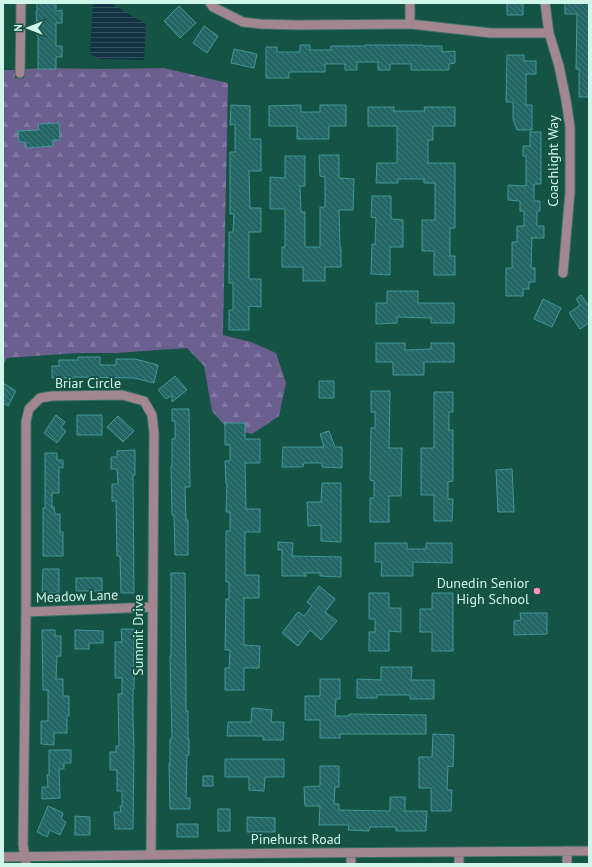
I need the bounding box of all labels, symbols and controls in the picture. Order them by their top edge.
north arrow [8,8,48,48]
text: N [11,24,25,32]
street label: Coachlight Way [544,115,562,207]
street label: Briar Circle [55,374,121,392]
place label: Dunedin Senior High School [437,574,529,608]
street label: Meadow Lane [36,586,118,606]
marker: Dunedin Senior High School [532,586,542,596]
street label: Summit Drive [129,594,147,676]
street label: Pinehurst Road [251,830,341,848]

